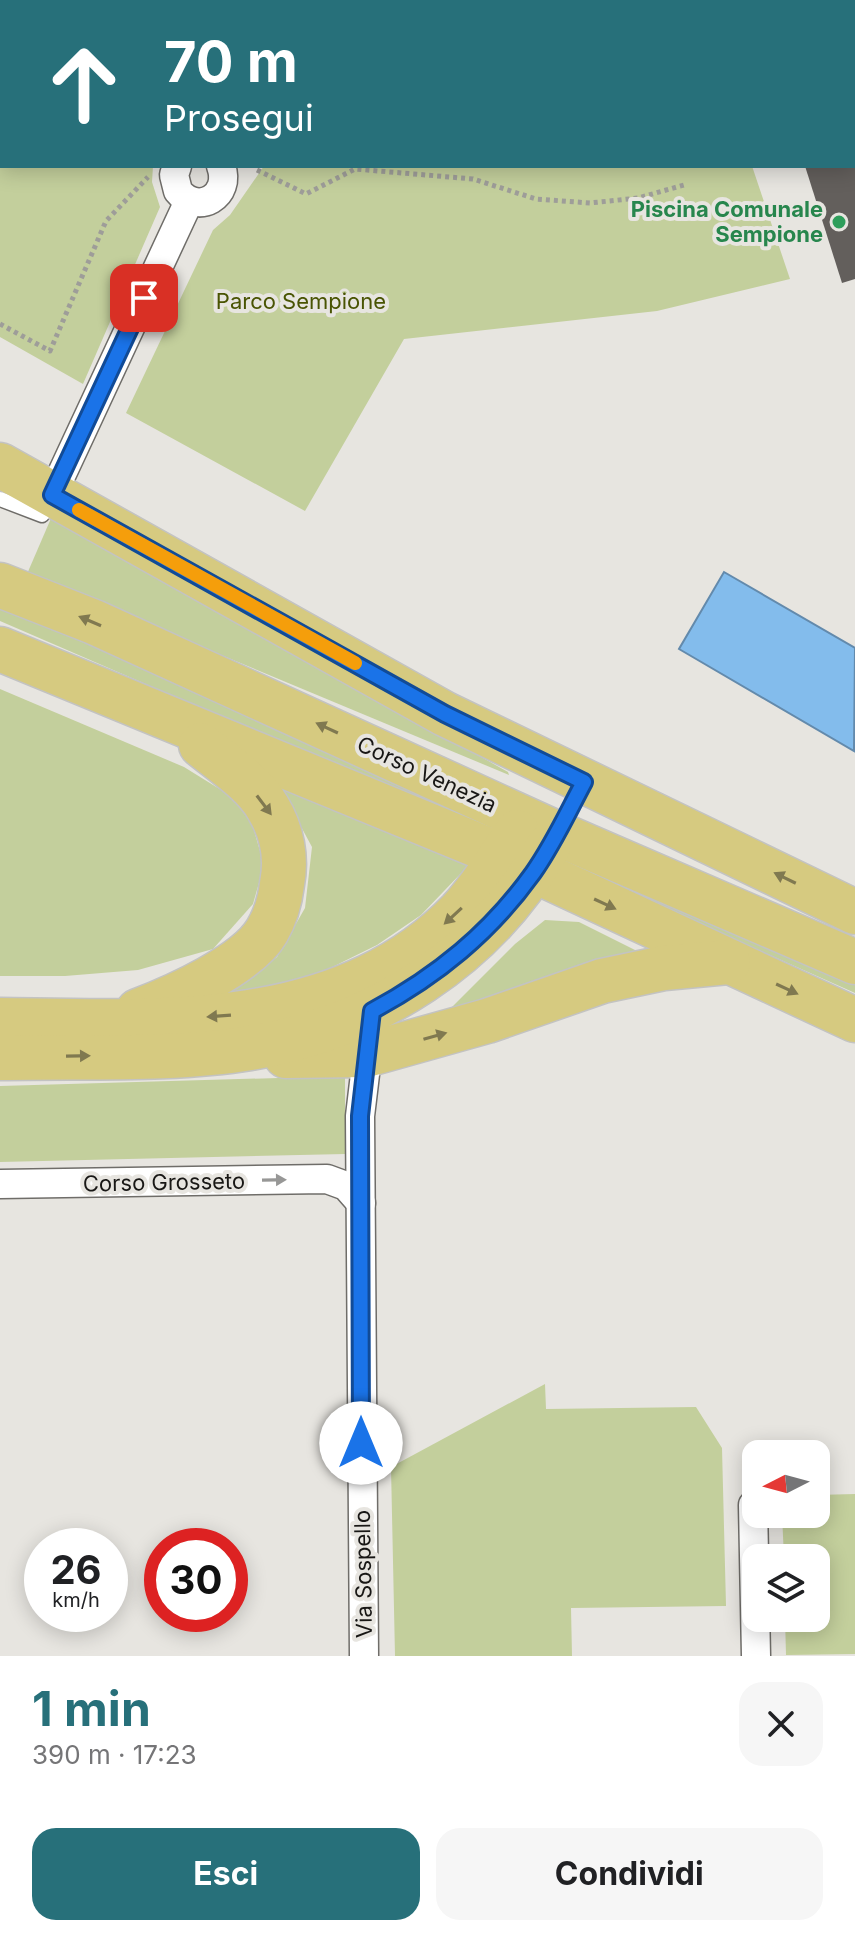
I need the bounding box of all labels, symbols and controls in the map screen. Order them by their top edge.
text: 70 m [164,28,298,96]
icon: ahead [32,32,136,136]
text: Prosegui [164,96,314,140]
place label: Piscina Comunale Sempione [631,196,823,247]
marker: Piscina Comunale Sempione [830,213,848,231]
pin [110,264,178,332]
icon: arrive [122,276,166,320]
park label: Parco Sempione [216,288,386,314]
one-way arrow [78,614,102,627]
one-way arrow [315,721,338,735]
street label: Corso Venezia [353,730,501,818]
one-way arrow [256,794,272,816]
one-way arrow [773,871,796,885]
one-way arrow [593,897,617,911]
one-way arrow [444,907,463,925]
one-way arrow [775,982,798,996]
one-way arrow [206,1010,231,1023]
one-way arrow [423,1029,447,1042]
one-way arrow [66,1050,91,1063]
street label: Corso Grosseto [83,1168,245,1196]
one-way arrow [262,1174,287,1186]
position arrow [319,1401,403,1485]
north arrow [742,1440,830,1528]
map controls [742,1440,830,1632]
street label: Via Sospello [349,1510,377,1638]
speed limit sign: 30 [144,1528,248,1632]
button: layers [742,1544,830,1632]
text: 26 [50,1545,102,1594]
text: km/h [52,1588,100,1612]
text: 1 min [32,1679,151,1738]
button: close [739,1682,823,1766]
text: 390 m · 17:23 [32,1739,197,1770]
button: Esci [32,1828,420,1920]
button: Condividi [436,1828,823,1920]

